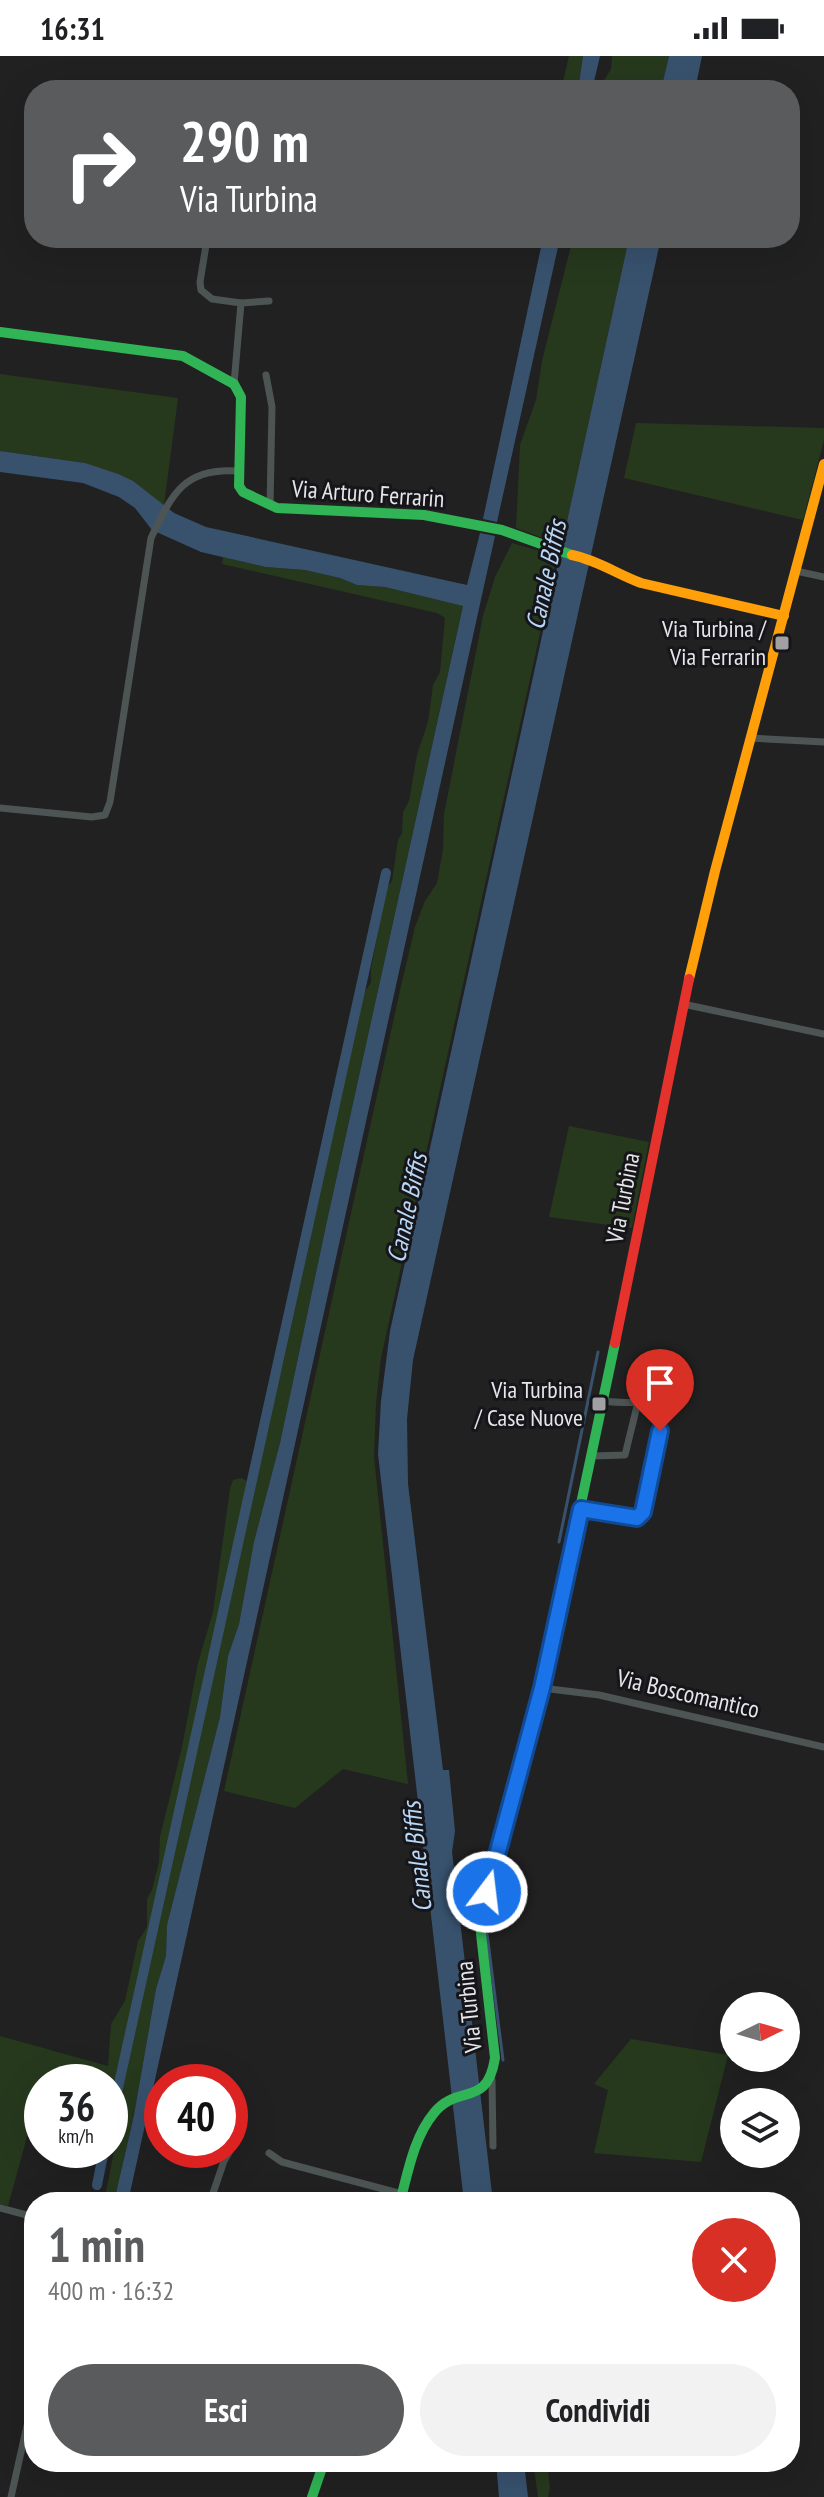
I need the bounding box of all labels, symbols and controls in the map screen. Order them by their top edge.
text: 16:31 [40,9,105,48]
text: 290 m [180,105,309,177]
icon: right [48,112,152,216]
text: Via Turbina [180,175,318,222]
street label: Via Arturo Ferrarin [290,473,445,514]
water label: Canale Biffis [518,515,574,633]
place label: Via Turbina / Via Ferrarin [661,613,767,672]
marker: Via Turbina / Via Ferrarin [773,634,791,652]
water label: Canale Biffis [379,1148,435,1266]
street label: Via Turbina [598,1150,646,1247]
pin [626,1349,694,1431]
icon: arrive [638,1361,682,1405]
place label: Via Turbina / Case Nuove [474,1374,583,1433]
marker: Via Turbina / Case Nuove [590,1395,608,1413]
street label: Via Boscomantico [613,1662,762,1725]
water label: Canale Biffis [394,1798,439,1914]
position arrow [445,1850,529,1934]
street label: Via Turbina [448,1960,489,2055]
north arrow [720,1992,800,2072]
map controls [720,1992,800,2168]
speed limit sign: 40 [144,2064,248,2168]
text: 36 [57,2080,95,2132]
button: layers [720,2088,800,2168]
text: km/h [58,2123,94,2149]
text: 1 min [48,2213,145,2275]
button: close [692,2218,776,2302]
text: 400 m · 16:32 [48,2274,174,2307]
button: Esci [48,2364,404,2456]
button: Condividi [420,2364,776,2456]

